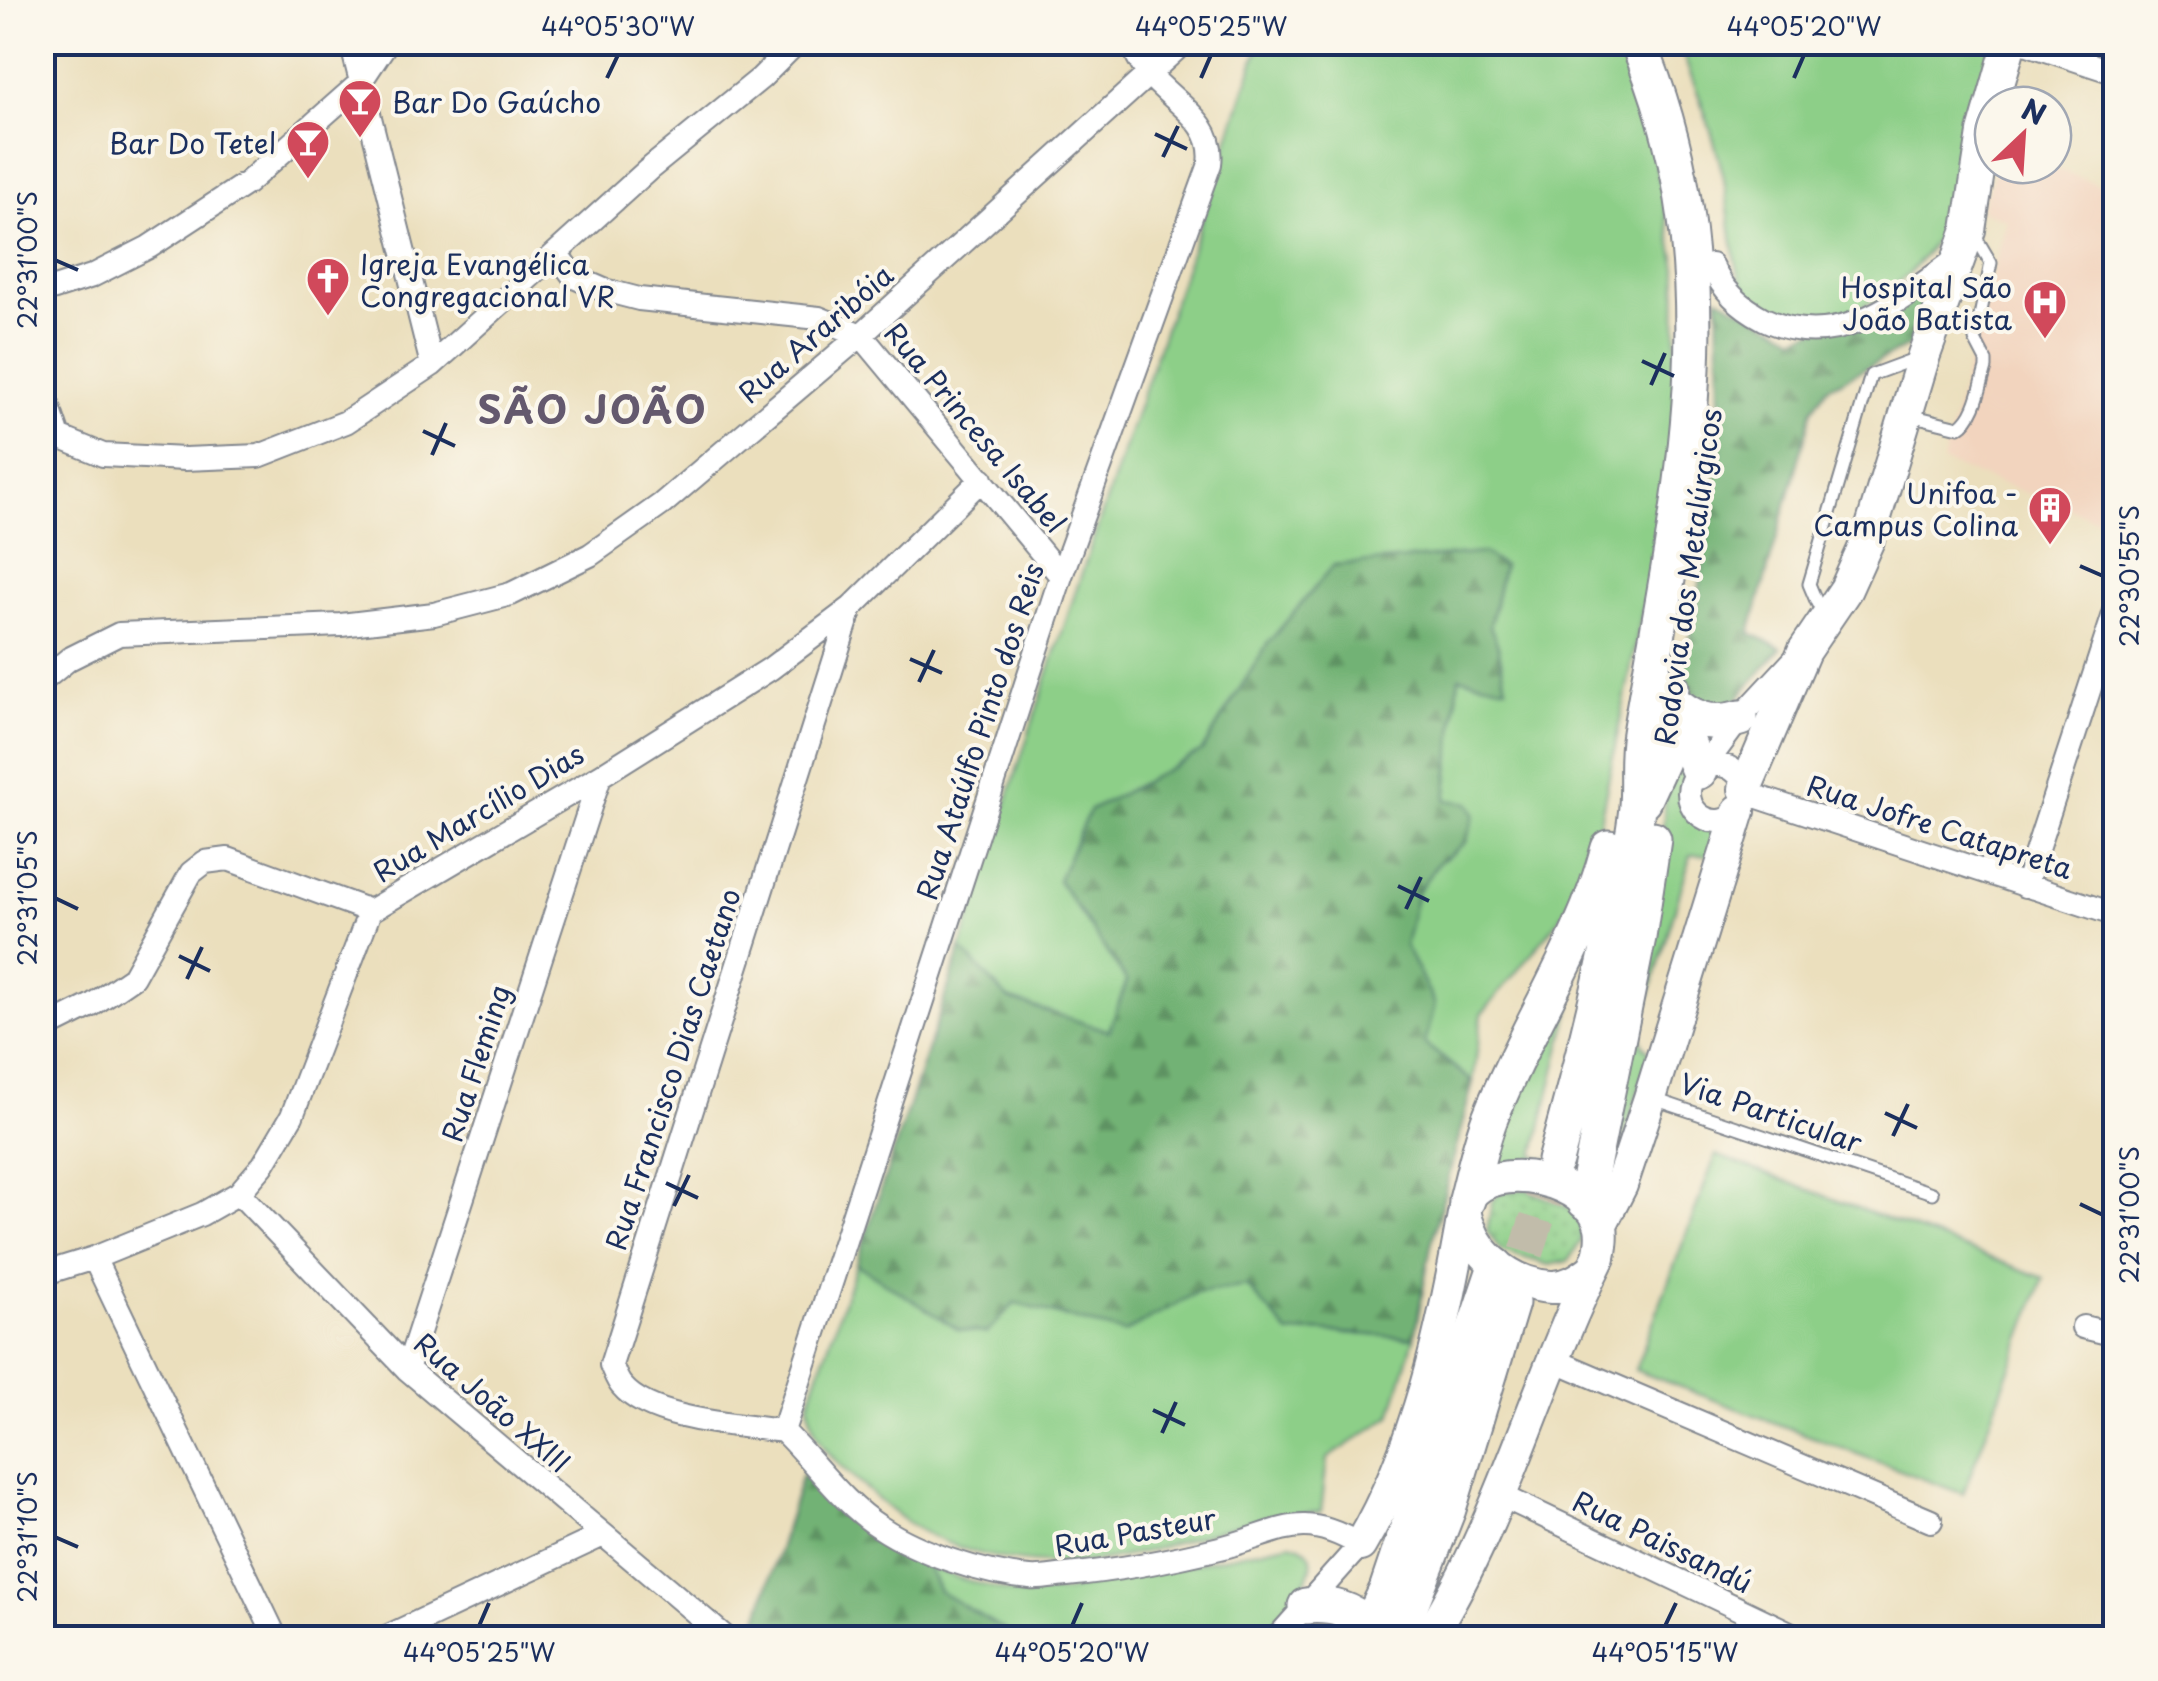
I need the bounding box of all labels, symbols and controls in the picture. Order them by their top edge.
text: 44°05'30"W [541,7,695,45]
text: 44°05'25"W [1135,7,1287,45]
text: 44°05'20"W [1727,7,1882,45]
bar icon: Bar Do Gaúcho [337,78,383,139]
place label: Bar Do Gaúcho [392,80,601,123]
north arrow [1973,85,2073,185]
text: N [2015,87,2053,135]
bar icon: Bar Do Tetel [285,119,331,180]
place label: Bar Do Tetel [109,121,276,164]
text: 22°31'00"S [8,191,46,329]
place label: Igreja Evangélica Congregacional VR [360,242,615,317]
street label: Rua Araribóia [728,253,902,412]
church icon: Igreja Evangélica Congregacional VR [305,256,351,317]
place label: Hospital São João Batista [1841,265,2013,340]
hospital icon: Hospital São João Batista [2022,279,2068,340]
street label: Rua Princesa Isabel [875,312,1077,542]
district label: SÃO JOÃO [478,380,708,437]
street label: Rodovia dos Metalúrgicos [1642,406,1732,748]
place label: Unifoa - Campus Colina [1813,471,2018,546]
building icon: Unifoa - Campus Colina [2027,485,2073,546]
text: 22°30'55"S [2110,505,2148,647]
street label: Rua Ataúlfo Pinto dos Reis [904,557,1054,905]
street label: Rua Marcílio Dias [364,732,592,892]
street label: Rua Jofre Catapreta [1802,763,2079,889]
text: 22°31'05"S [8,830,46,966]
street label: Rua Francisco Dias Caetano [593,883,751,1255]
street label: Rua Fleming [429,979,521,1147]
street label: Via Particular [1674,1061,1868,1163]
text: 22°31'00"S [2110,1146,2148,1284]
street label: Rua João XXIII [405,1322,581,1482]
text: 22°31'10"S [8,1471,46,1603]
street label: Rua Paissandú [1566,1479,1760,1603]
street label: Rua Pasteur [1051,1496,1219,1566]
text: 44°05'25"W [403,1633,555,1671]
text: 44°05'20"W [995,1633,1150,1671]
text: 44°05'15"W [1592,1633,1739,1671]

